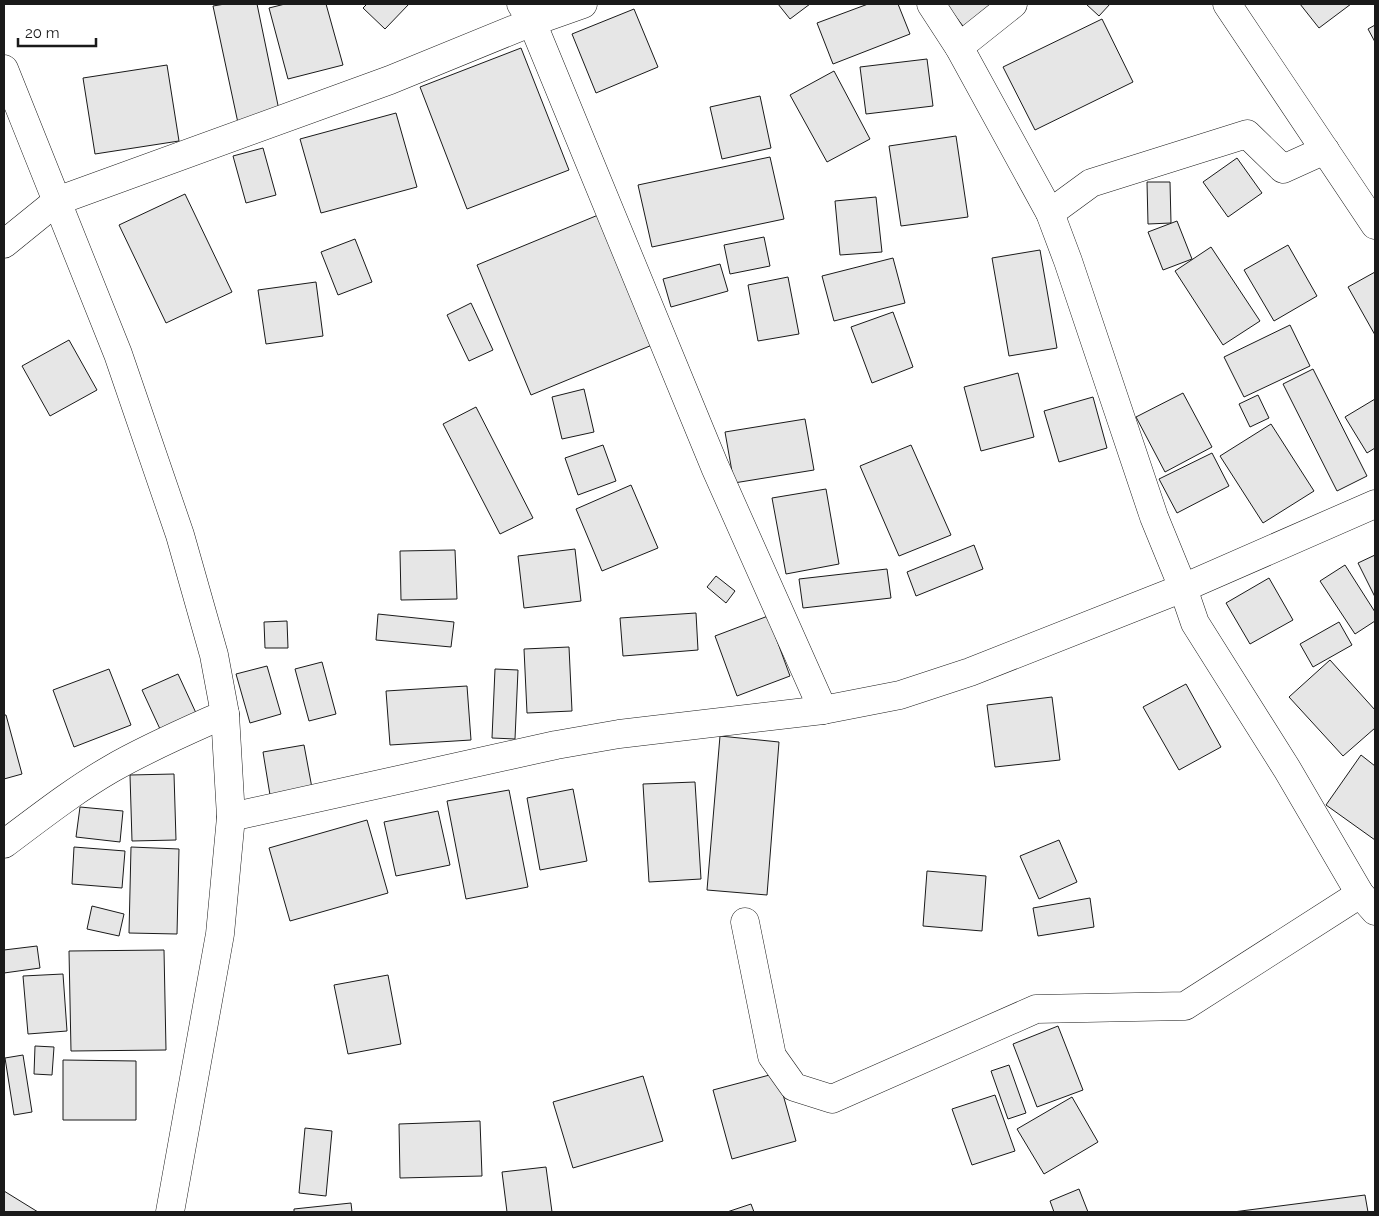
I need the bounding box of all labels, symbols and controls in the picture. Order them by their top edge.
scale bar [18,15,95,47]
text: 20 m [25,24,60,42]

